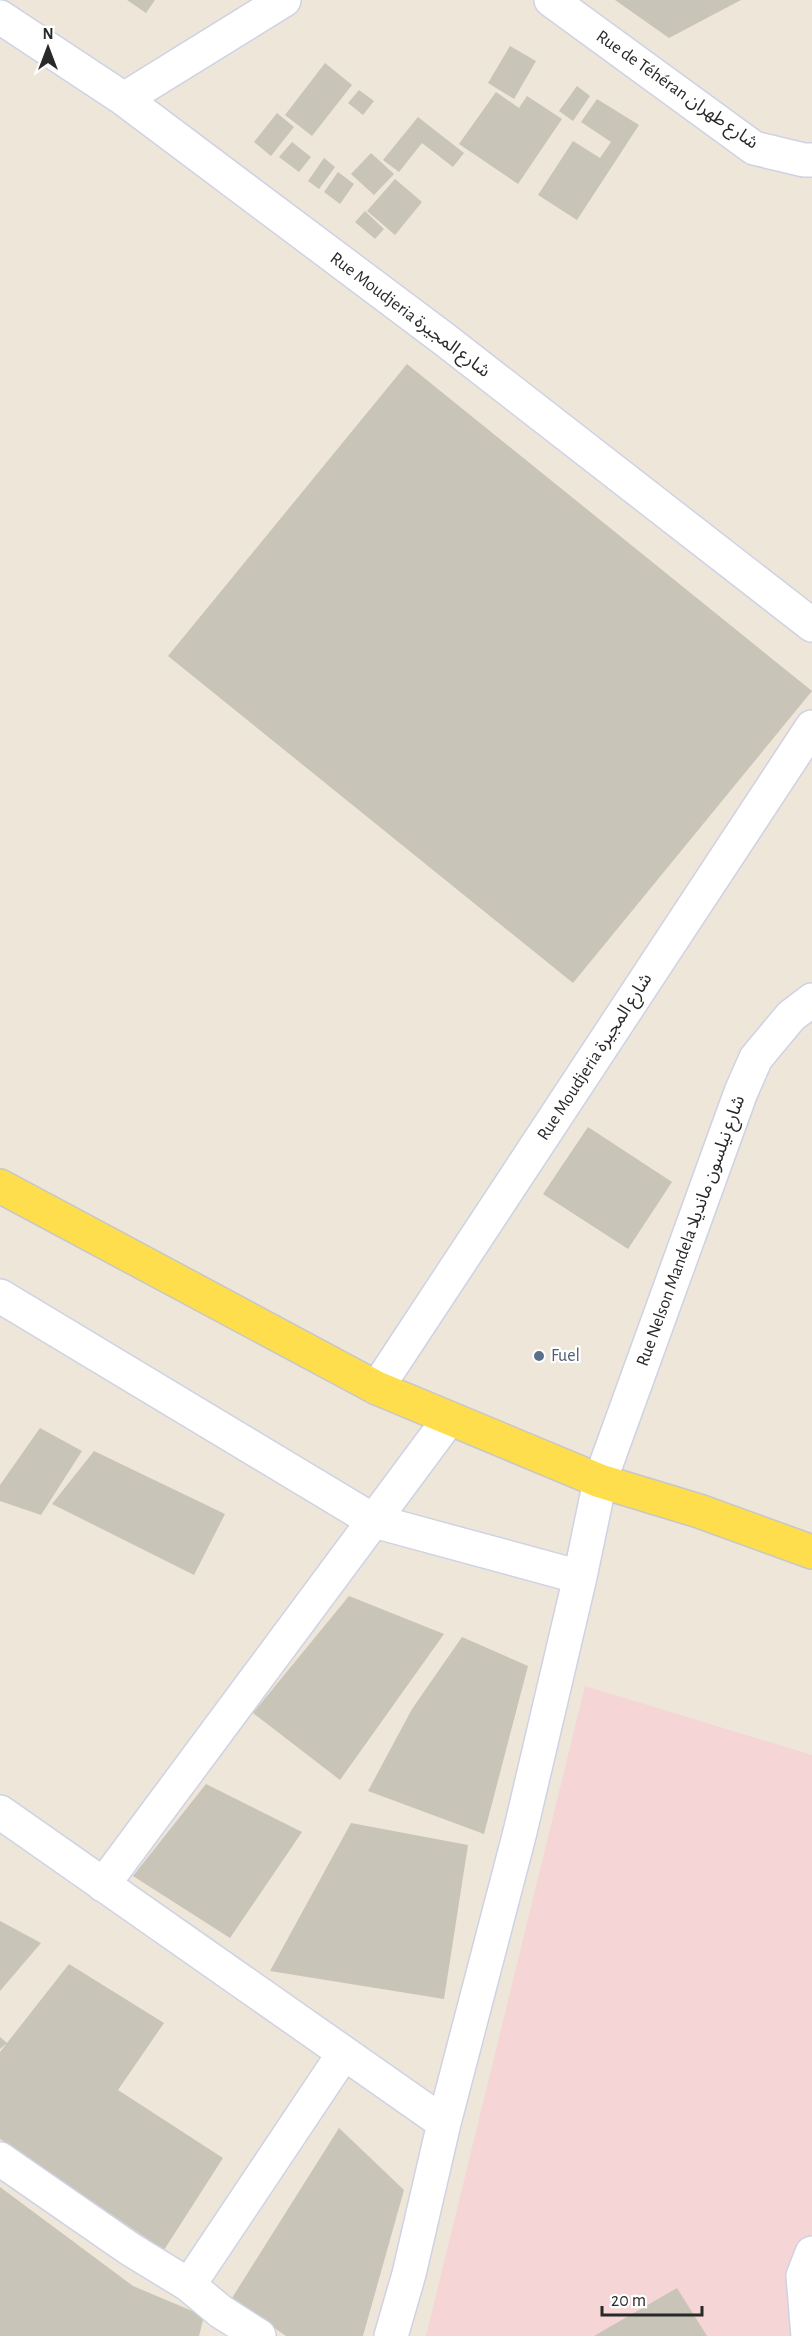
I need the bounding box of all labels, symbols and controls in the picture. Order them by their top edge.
north arrow [18,18,78,78]
text: N [42,26,54,42]
street label: Rue de Téhéran شارع طهران [591,27,761,156]
street label: Rue Moudjeria شارع المجيرة [324,249,493,384]
street label: Rue Moudjeria شارع المجيرة [534,970,659,1146]
street label: Rue Nelson Mandela شارع نيلسون مانديلا [634,1093,752,1370]
place label: Fuel [551,1347,580,1365]
marker: Fuel [532,1349,546,1363]
scale bar [602,2279,702,2317]
text: 20 m [611,2292,646,2310]

